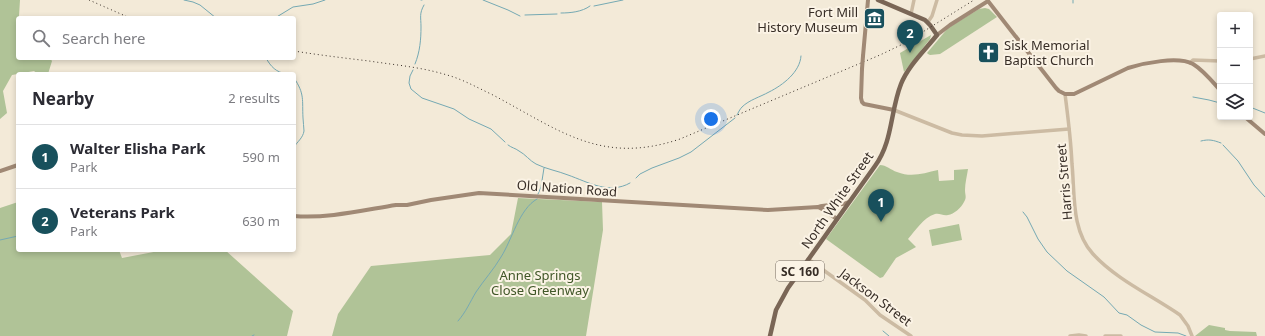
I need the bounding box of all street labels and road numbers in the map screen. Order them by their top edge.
street label: Harris Street [1052,143,1076,221]
street label: North White Street [797,148,877,252]
street label: Old Nation Road [516,176,618,200]
road number: SC 160 [776,261,824,281]
street label: Jackson Street [835,263,916,330]

